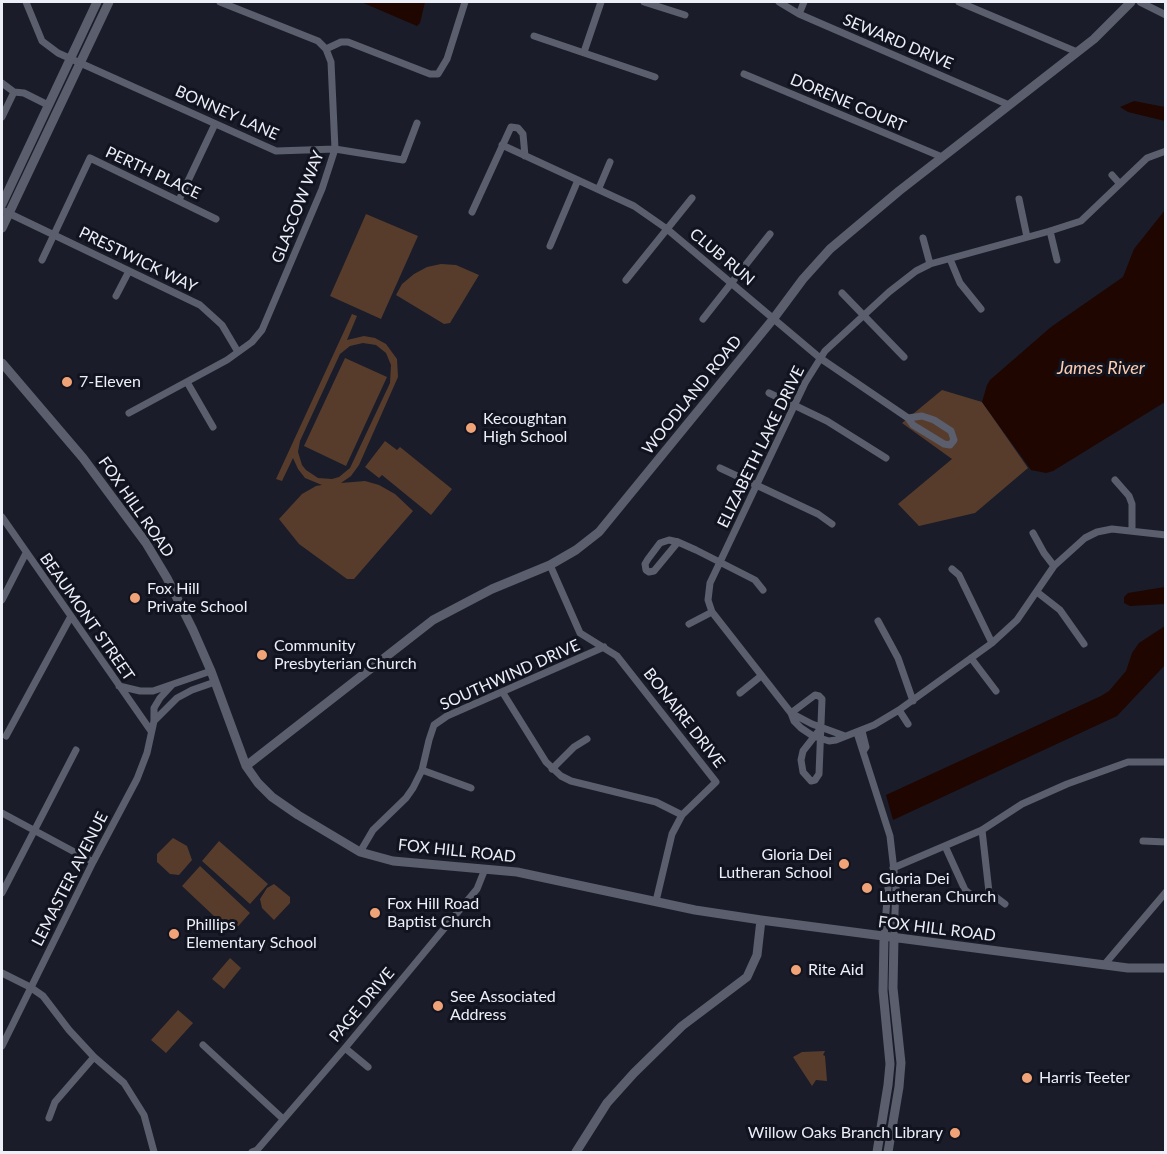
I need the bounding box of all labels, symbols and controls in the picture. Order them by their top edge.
street label: SEWARD DRIVE [840,10,956,74]
street label: DORENE COURT [787,70,909,136]
street label: BONNEY LANE [172,82,282,144]
street label: PERTH PLACE [102,143,204,203]
street label: GLASCOW WAY [268,148,328,266]
street label: PRESTWICK WAY [76,223,200,297]
street label: CLUB RUN [686,224,758,290]
street label: WOODLAND ROAD [638,332,746,458]
water label: James River [1057,357,1145,379]
street label: ELIZABETH LAKE DRIVE [713,363,809,531]
place label: 7-Eleven [79,372,141,392]
marker: 7-Eleven [60,375,74,389]
place label: Kecoughtan High School [483,409,567,447]
marker: Kecoughtan High School [464,421,478,435]
street label: FOX HILL ROAD [94,453,178,561]
street label: BEAUMONT STREET [36,549,138,685]
place label: Fox Hill Private School [147,579,247,617]
marker: Fox Hill Private School [128,591,142,605]
street label: SOUTHWIND DRIVE [437,635,583,715]
place label: Community Presbyterian Church [274,636,417,674]
marker: Community Presbyterian Church [255,648,269,662]
street label: BONAIRE DRIVE [639,665,729,771]
street label: LEMASTER AVENUE [28,809,112,949]
street label: FOX HILL ROAD [397,835,517,867]
place label: Gloria Dei Lutheran School [718,845,832,883]
marker: Gloria Dei Lutheran School [837,857,851,871]
place label: Gloria Dei Lutheran Church [879,869,996,907]
marker: Gloria Dei Lutheran Church [860,881,874,895]
place label: Fox Hill Road Baptist Church [387,894,491,932]
marker: Fox Hill Road Baptist Church [368,906,382,920]
street label: FOX HILL ROAD [877,912,997,946]
place label: Phillips Elementary School [186,915,317,953]
marker: Phillips Elementary School [167,927,181,941]
place label: Rite Aid [808,960,864,980]
marker: Rite Aid [789,963,803,977]
street label: PAGE DRIVE [325,964,399,1046]
place label: See Associated Address [450,987,556,1025]
marker: See Associated Address [431,999,445,1013]
place label: Harris Teeter [1039,1068,1130,1088]
marker: Harris Teeter [1020,1071,1034,1085]
place label: Willow Oaks Branch Library [748,1123,943,1143]
marker: Willow Oaks Branch Library [948,1126,962,1140]

